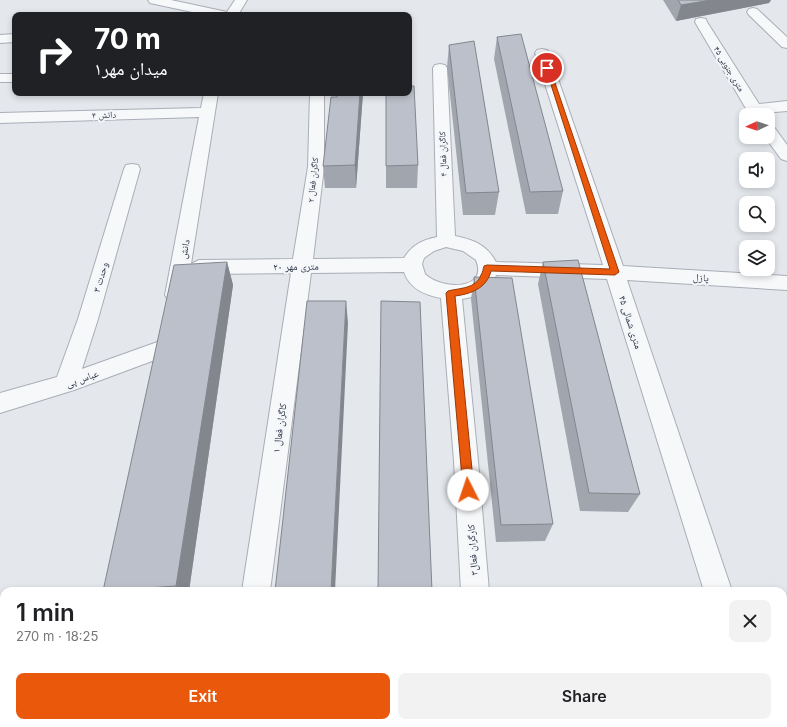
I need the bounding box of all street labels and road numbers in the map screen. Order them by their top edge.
street label: ۴۵ متری جنوبی [711,44,747,94]
street label: دانش ۴ [92,109,116,120]
street label: کاگران فعال ۴ [436,131,449,177]
street label: کاگران فعال ۲ [305,157,320,203]
street label: دانش [176,238,193,260]
street label: وحدت ۳ [90,260,110,293]
street label: ۲۰ متری مهر [273,260,319,273]
street label: پازل [693,270,709,285]
street label: ۴۵ متری شمالی [616,294,645,351]
street label: عباس پی [64,367,100,390]
street label: کاگران فعال ۱ [270,402,289,454]
street label: کارگران فعال۳ [464,524,481,576]

